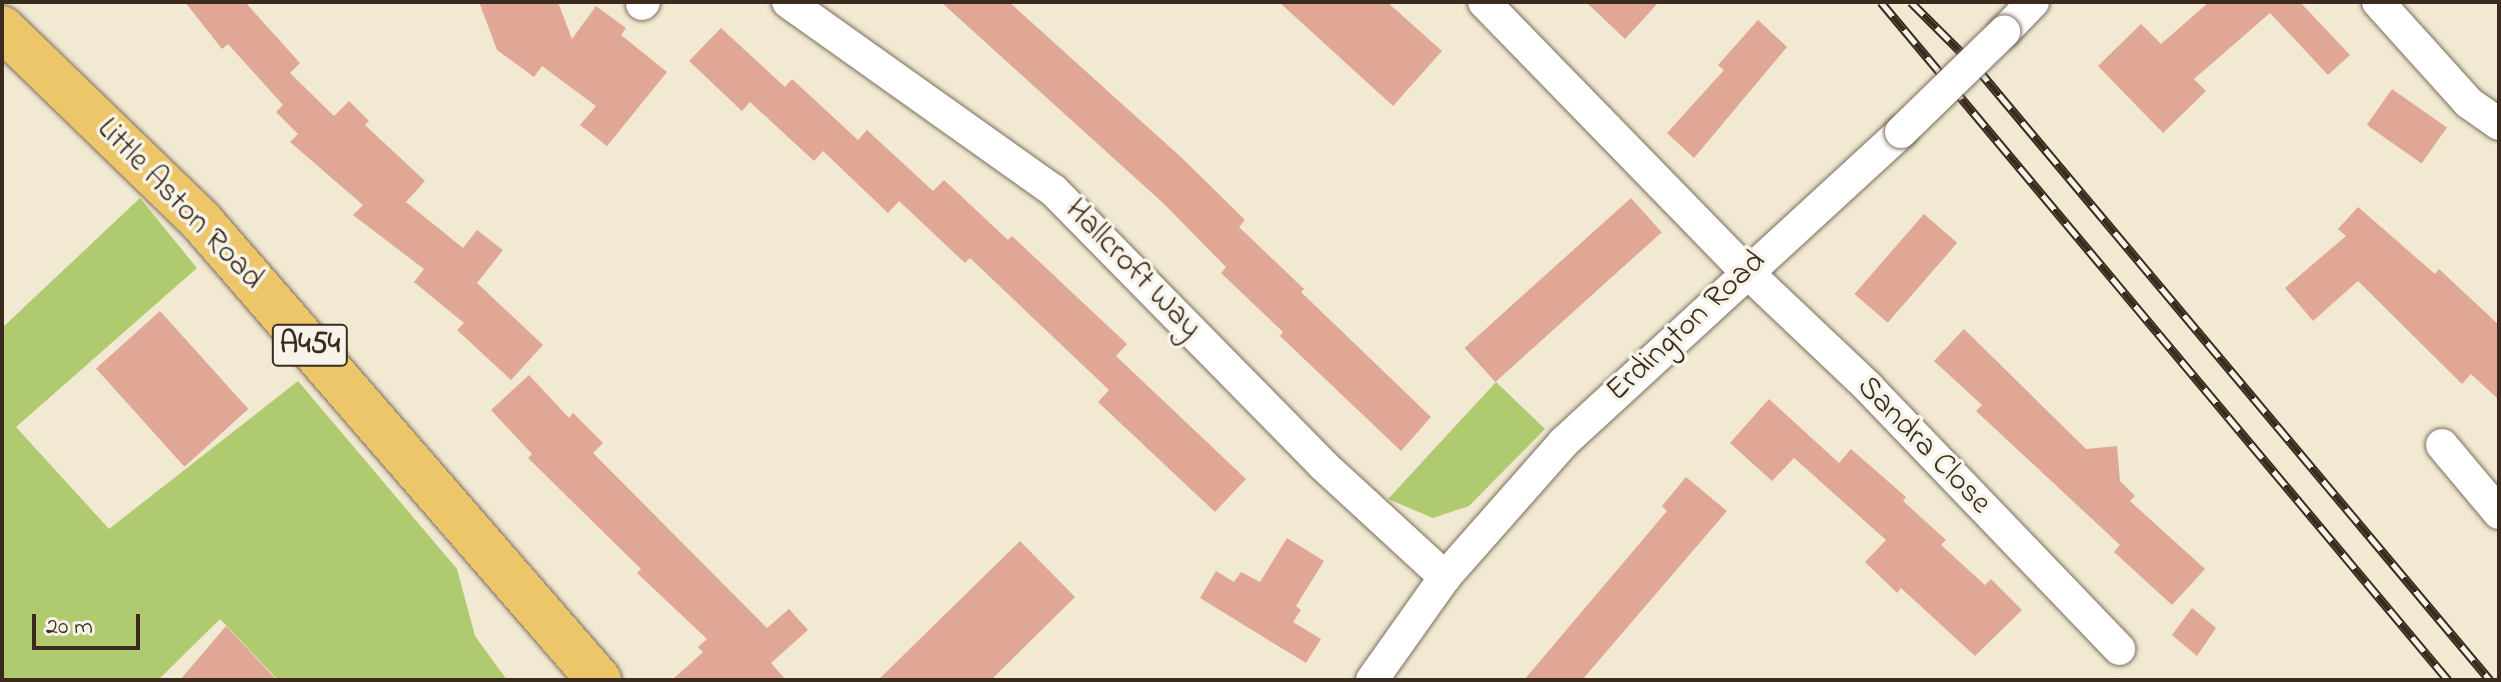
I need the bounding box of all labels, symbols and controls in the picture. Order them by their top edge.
street label: Little Aston Road [88,111,270,299]
street label: Hallcroft Way [1056,192,1208,348]
street label: Erdington Road [1599,243,1775,411]
road number: A454 [270,319,350,371]
street label: Sandra Close [1848,369,1998,523]
scale bar [36,598,144,648]
text: 20 m [46,610,93,645]

